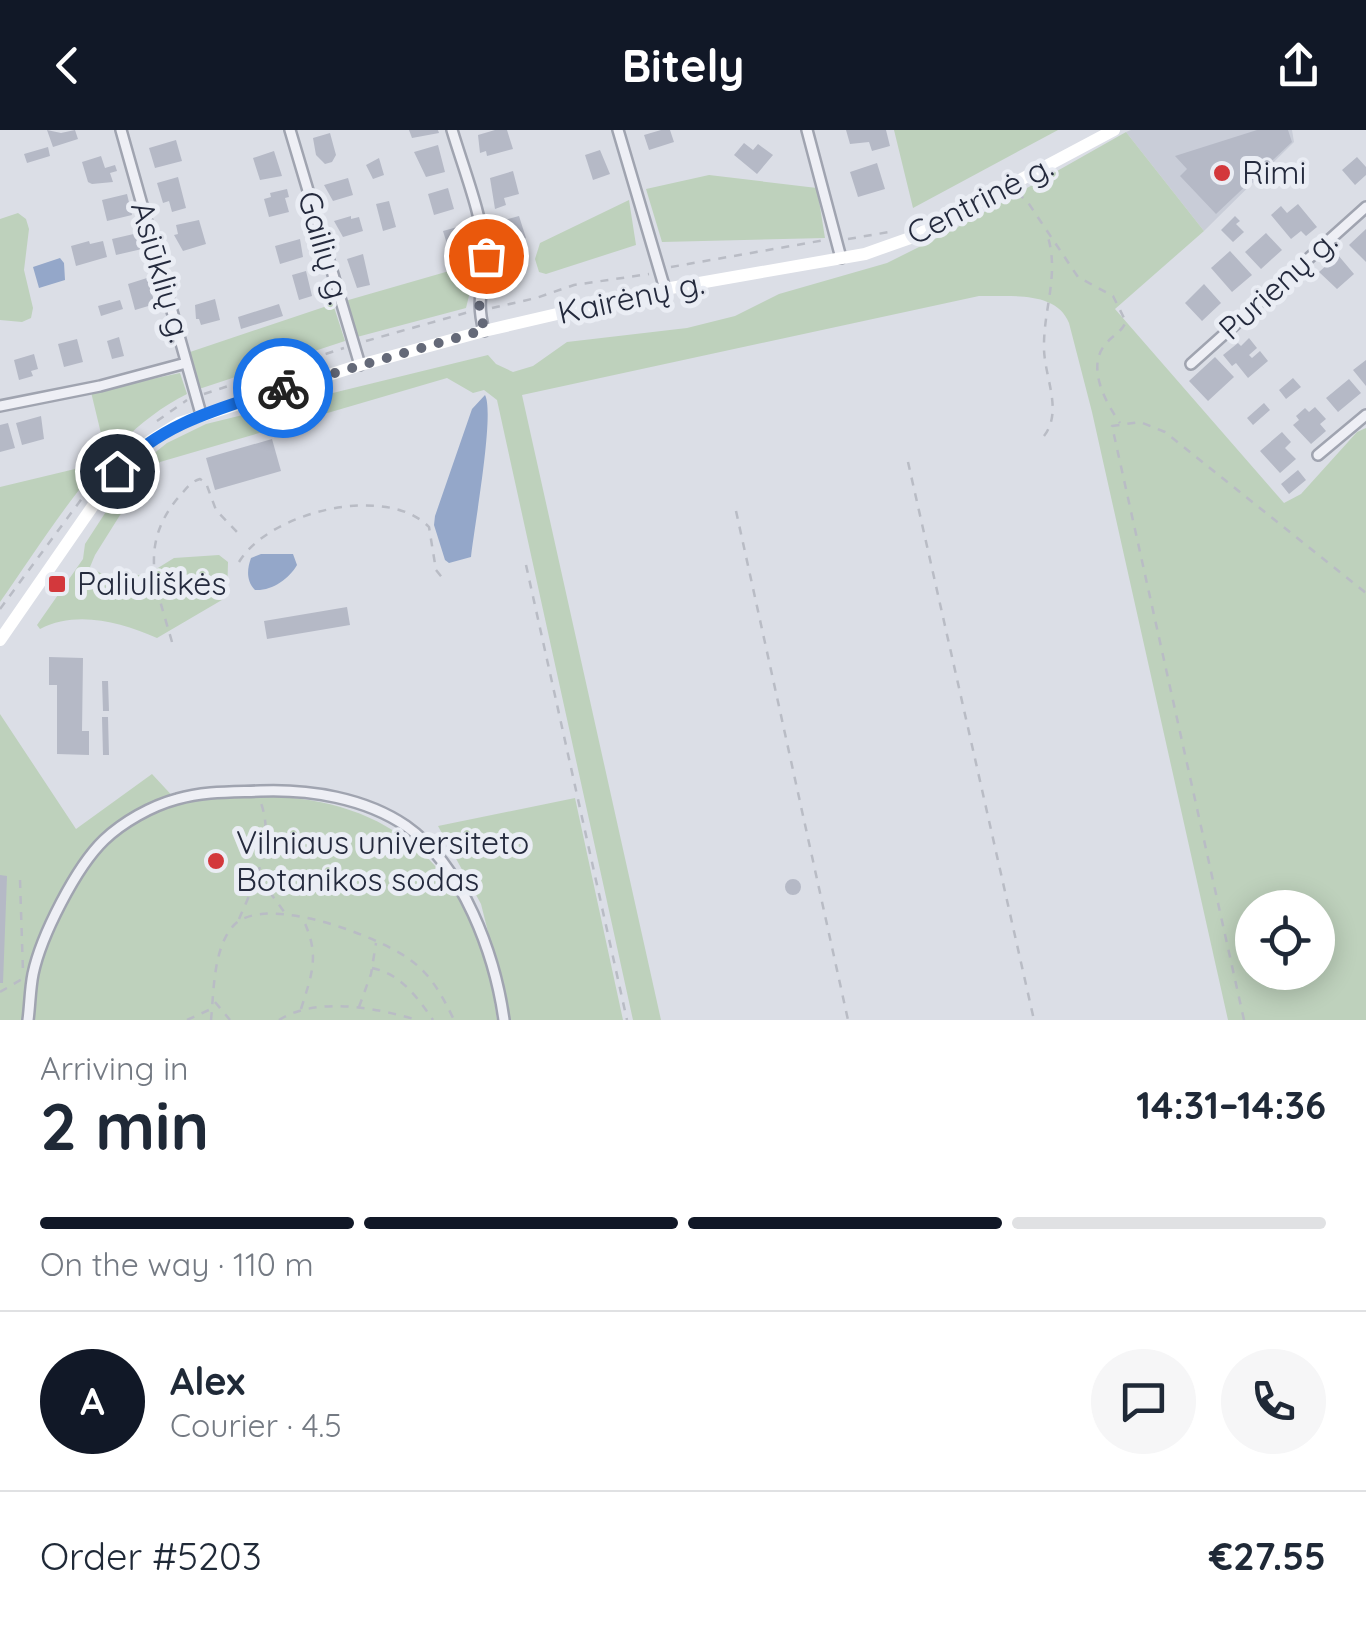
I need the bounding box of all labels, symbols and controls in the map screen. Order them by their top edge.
text: Bitely [622,37,744,93]
icon: back [40,38,95,93]
icon: share [1271,38,1326,93]
street label: Centrinė g. [900,145,1059,253]
place label: Rimi [1242,152,1306,192]
marker: Rimi [1211,162,1233,184]
street label: Gailių g. [290,187,360,309]
street label: Asiūklių g. [123,197,201,347]
pin [444,214,529,299]
street label: Purienų g. [1210,221,1345,348]
icon: bag [459,229,514,284]
street label: Kairėnų g. [554,262,708,332]
courier [233,338,333,438]
icon: bike [256,361,311,416]
pin [75,429,160,514]
icon: home [90,444,145,499]
place label: Paliuliškės [77,563,226,603]
marker: Paliuliškės [46,573,68,595]
place label: Vilniaus universiteto Botanikos sodas [236,822,529,899]
marker: Vilniaus universiteto Botanikos sodas [205,850,227,872]
map controls [1235,890,1335,990]
button: locate [1235,890,1335,990]
text: Arriving in [40,1048,189,1088]
text: 14:31–14:36 [1136,1081,1326,1129]
text: 2 min [40,1085,209,1166]
text: On the way · 110 m [40,1244,314,1284]
button: chat [1091,1349,1196,1454]
button: phone [1221,1349,1326,1454]
text: Alex [170,1357,245,1405]
text: A [80,1377,105,1425]
text: Courier · 4.5 [170,1405,342,1445]
text: Order #5203 [40,1532,262,1580]
text: €27.55 [1209,1532,1326,1580]

